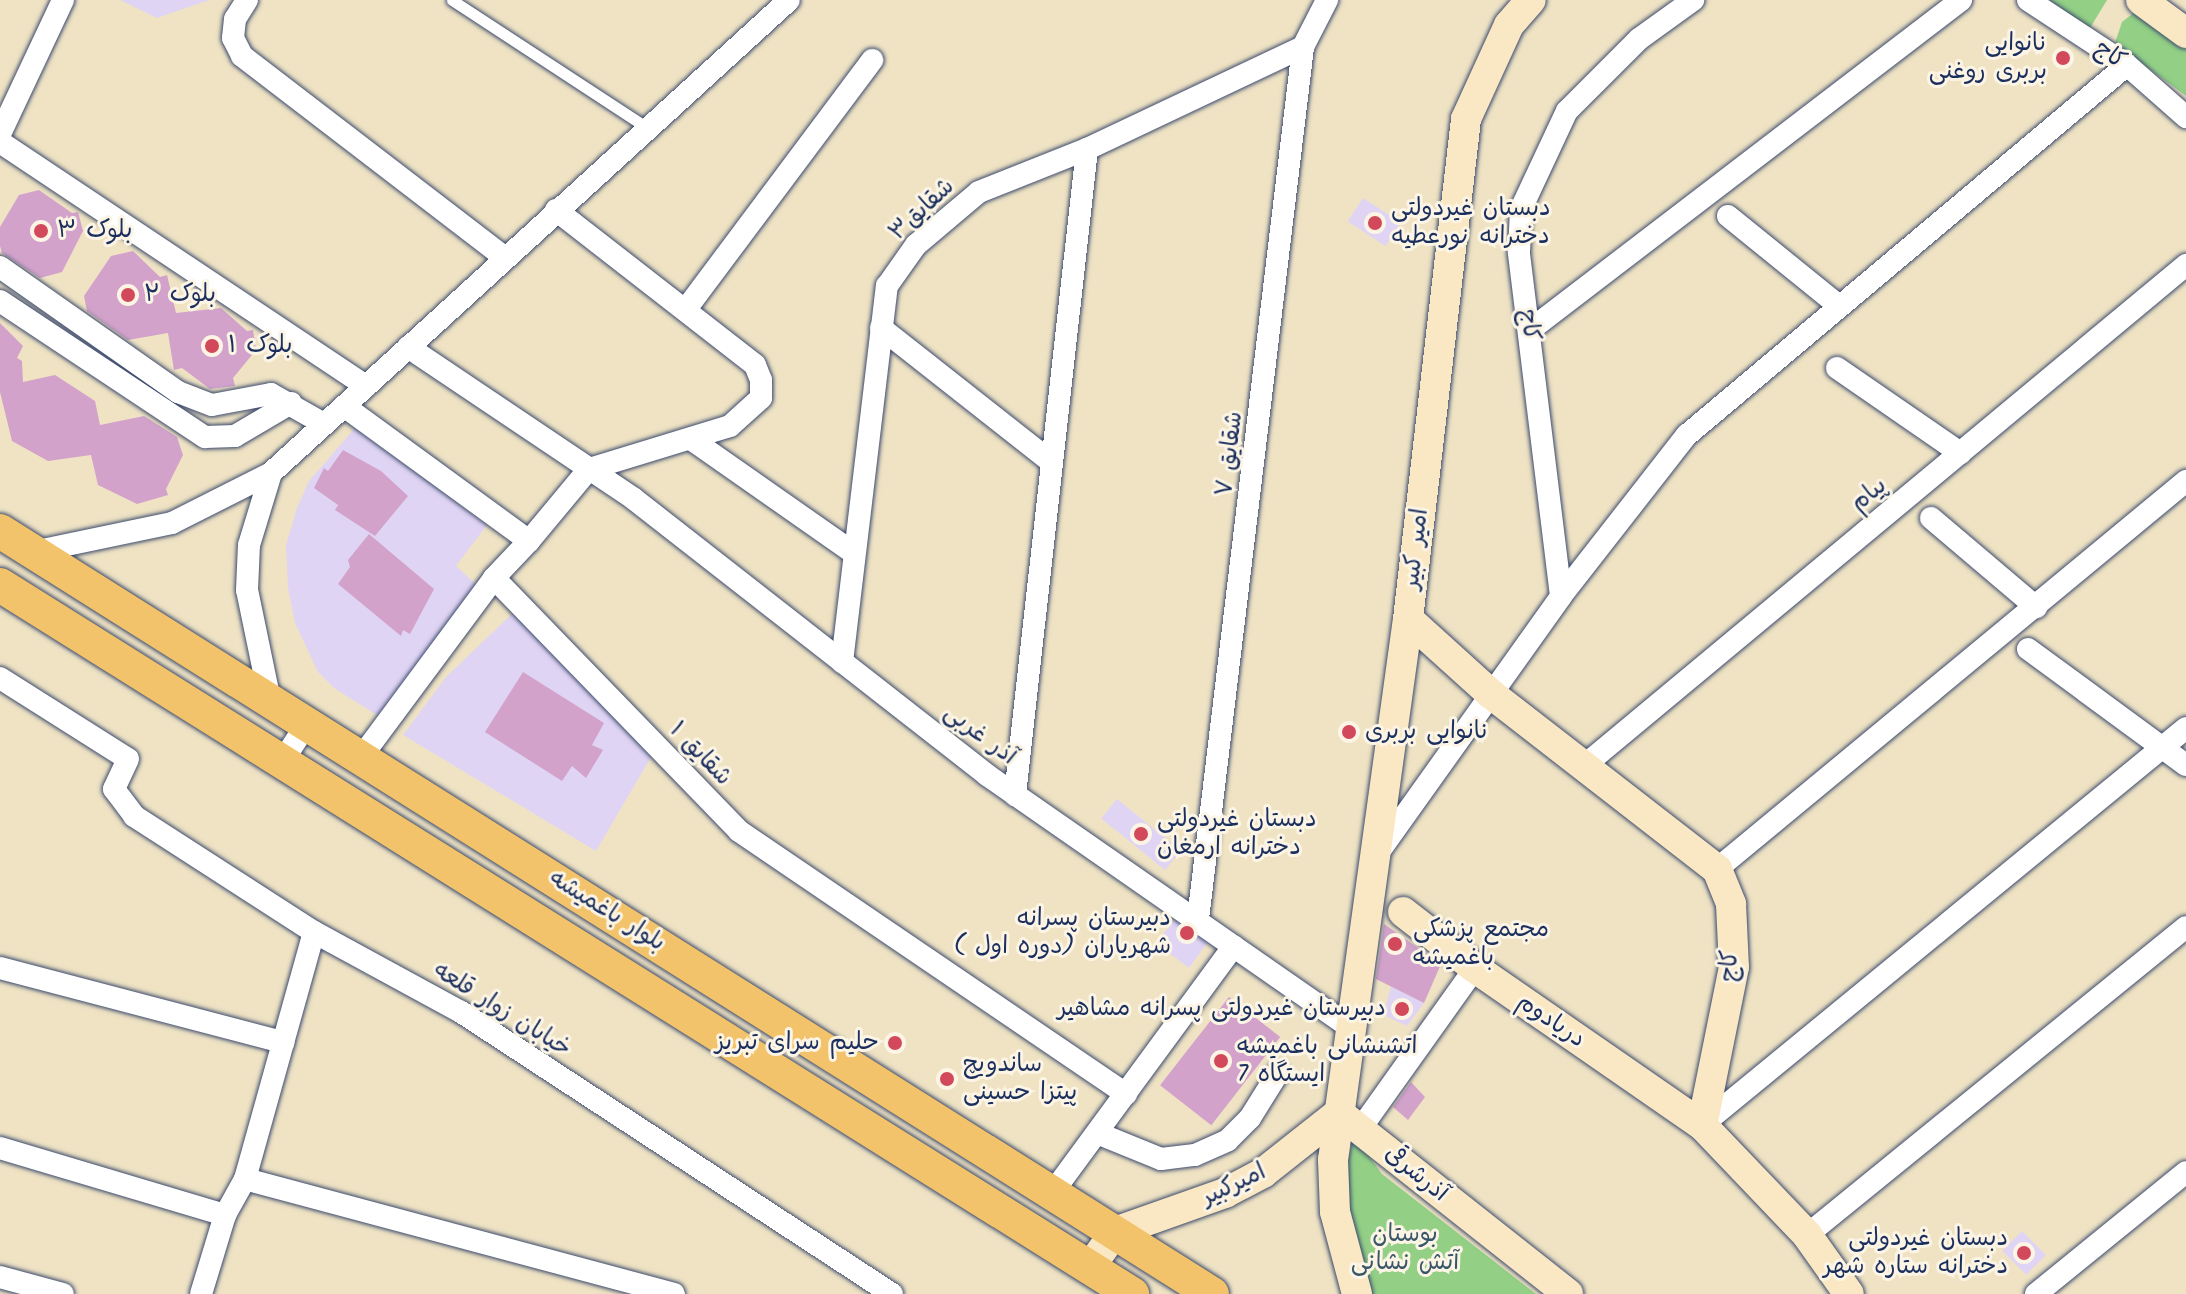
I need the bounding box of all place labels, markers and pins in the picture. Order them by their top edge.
place label: نانوایی بربری روغنی [1929,30,2047,86]
marker: نانوایی بربری روغنی [2054,49,2072,67]
place label: دبستان غیردولتی دخترانه نورعطیه [1391,195,1551,251]
marker: دبستان غیردولتی دخترانه نورعطیه [1366,214,1384,232]
place label: بلوک ۳ [57,217,132,245]
marker: بلوک ۳ [32,222,50,240]
place label: بلوک ۲ [144,281,216,309]
marker: بلوک ۲ [119,286,137,304]
place label: بلوک ۱ [228,332,292,360]
marker: بلوک ۱ [203,337,221,355]
place label: نانوایی بربری [1365,718,1489,746]
marker: نانوایی بربری [1340,723,1358,741]
place label: دبستان غیردولتی دخترانه ارمغان [1157,806,1317,862]
marker: دبستان غیردولتی دخترانه ارمغان [1132,825,1150,843]
place label: دبیرستان پسرانه شهریاران (دوره اول ) [954,905,1171,961]
place label: مجتمع پزشکی باغمیشه [1413,916,1549,972]
marker: دبیرستان پسرانه شهریاران (دوره اول ) [1178,924,1196,942]
marker: مجتمع پزشکی باغمیشه [1384,933,1406,955]
place label: دبیرستان غیردولتی پسرانه مشاهیر [1057,995,1386,1023]
marker: دبیرستان غیردولتی پسرانه مشاهیر [1393,1000,1411,1018]
place label: حلیم سرای تبریز [715,1029,879,1057]
place label: اتشنشانی باغمیشه ایستگاه 7 [1237,1033,1417,1089]
marker: حلیم سرای تبریز [886,1034,904,1052]
place label: ساندویچ پیتزا حسینی [963,1051,1077,1107]
marker: اتشنشانی باغمیشه ایستگاه 7 [1212,1052,1230,1070]
marker: ساندویچ پیتزا حسینی [938,1070,956,1088]
place label: دبستان غیردولتی دخترانه ستاره شهر [1823,1225,2008,1281]
marker: دبستان غیردولتی دخترانه ستاره شهر [2015,1244,2033,1262]

